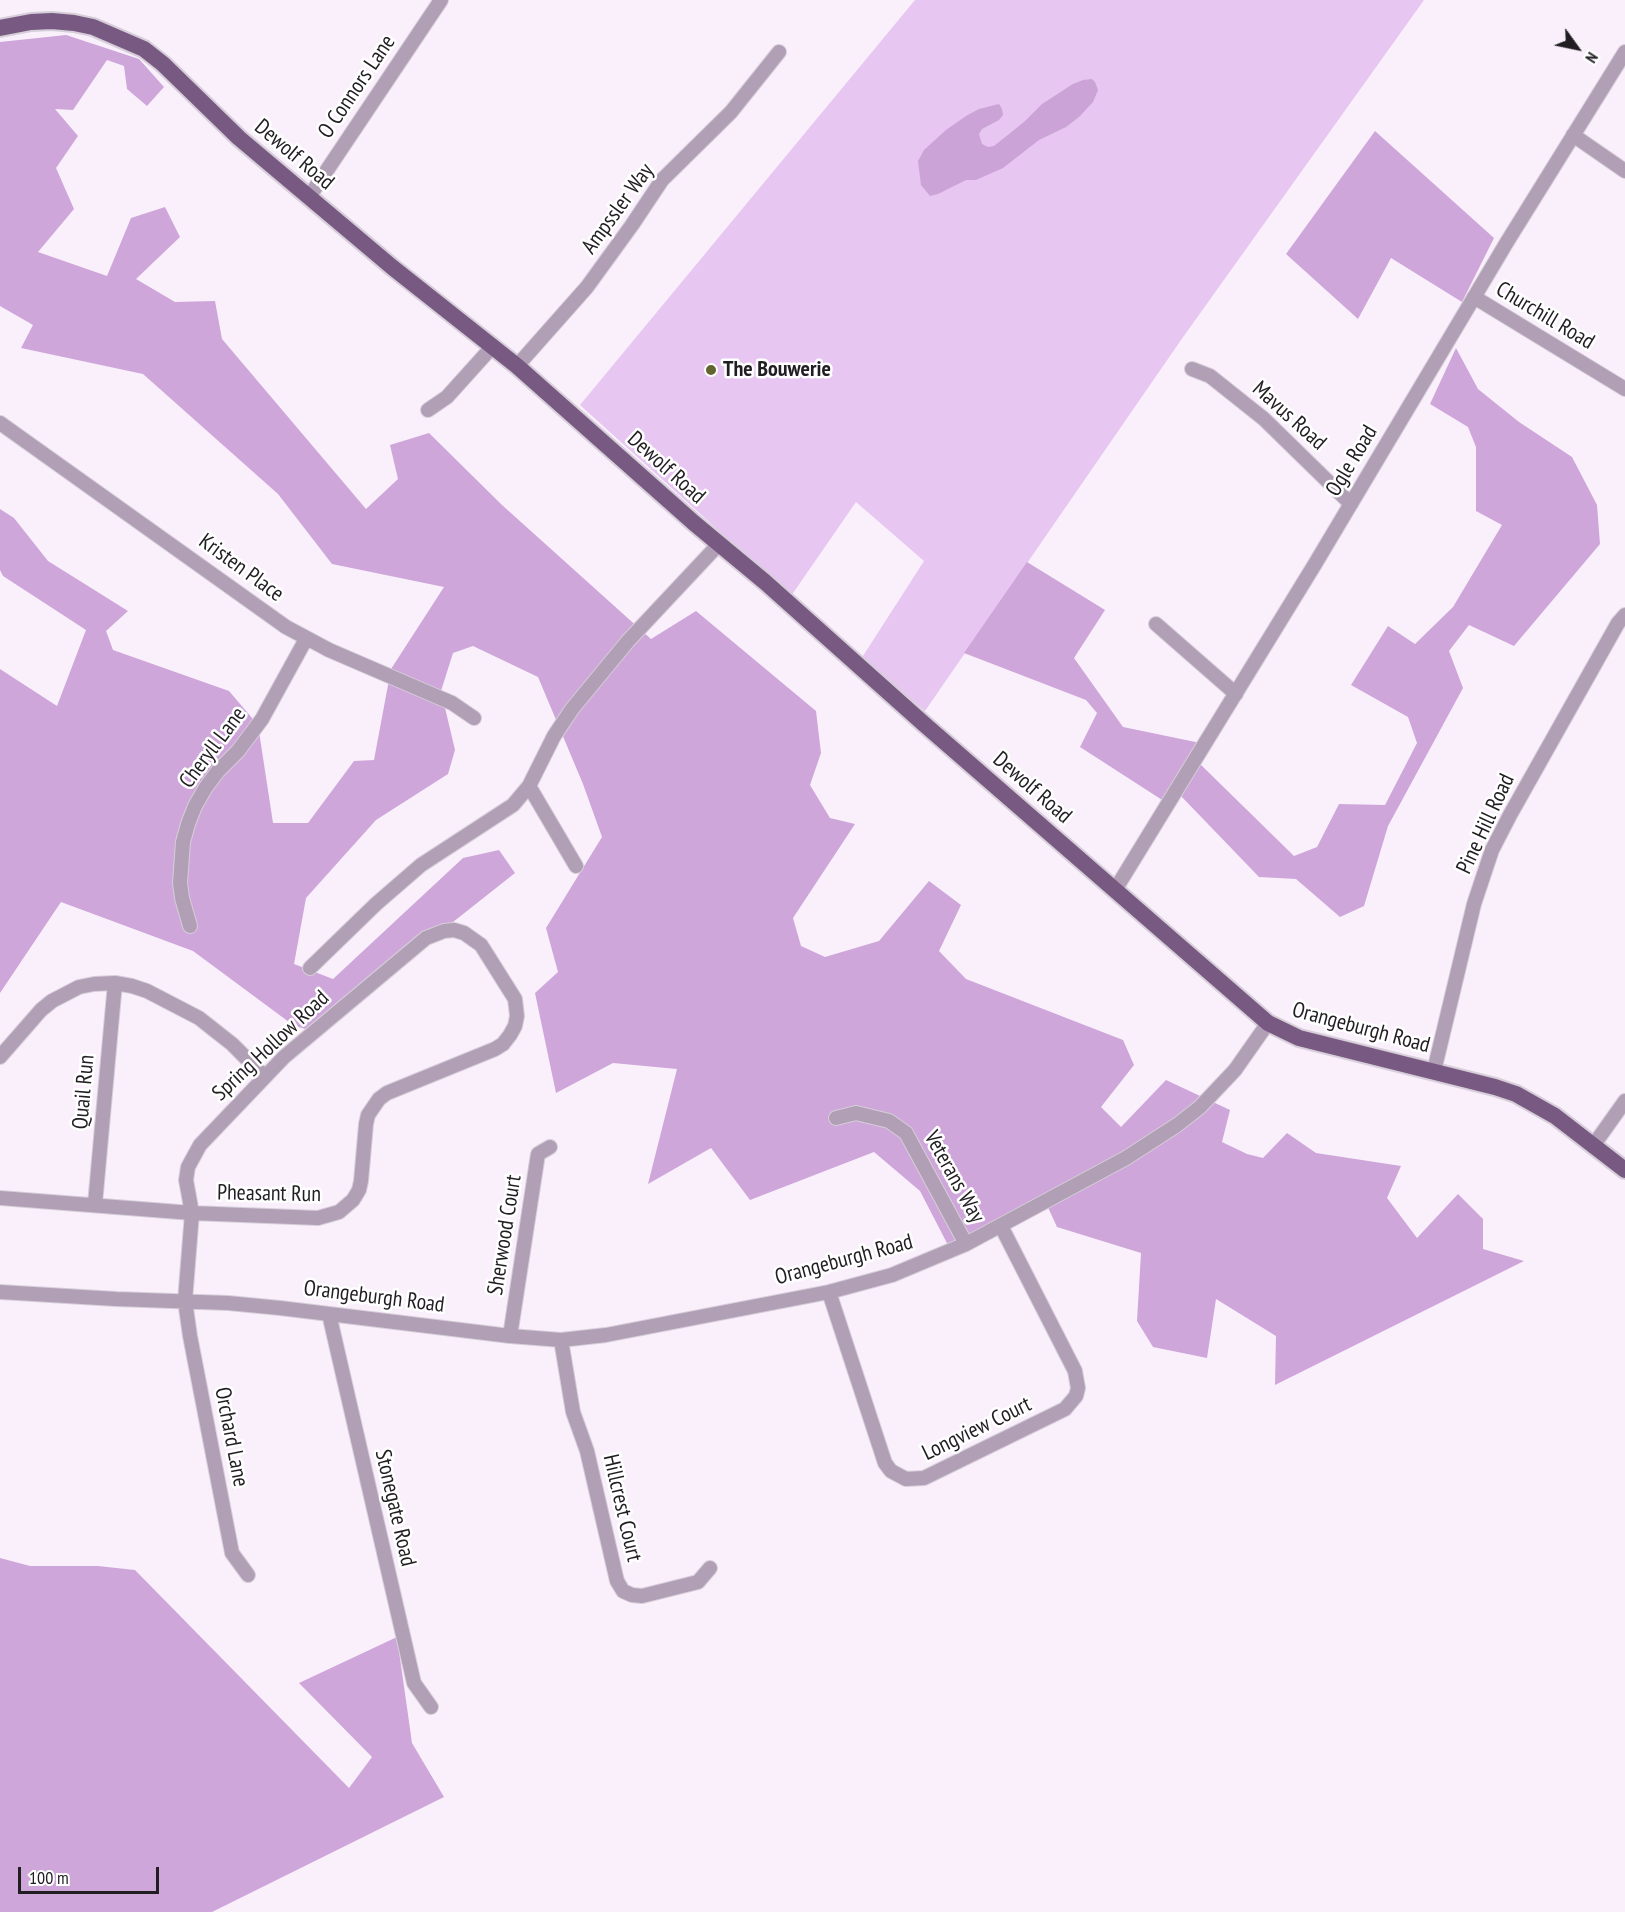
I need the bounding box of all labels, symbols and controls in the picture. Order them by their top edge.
north arrow [1547,18,1607,78]
street label: O Connors Lane [313,30,401,144]
text: N [1581,49,1603,67]
street label: Dewolf Road [249,114,339,196]
street label: Ampssler Way [576,159,660,259]
street label: Churchill Road [1491,276,1599,356]
place label: The Bouwerie [723,357,831,383]
marker: The Bouwerie [704,363,718,377]
street label: Mavus Road [1247,376,1331,456]
street label: Ogle Road [1321,421,1383,501]
street label: Dewolf Road [622,426,710,510]
street label: Kristen Place [193,528,289,608]
street label: Cheryll Lane [174,702,252,794]
street label: Dewolf Road [987,747,1077,829]
street label: Pine Hill Road [1451,770,1521,878]
street label: Spring Hollow Road [207,985,335,1107]
street label: Orangeburgh Road [1289,997,1433,1059]
street label: Quail Run [68,1054,100,1130]
street label: Veterans Way [918,1126,990,1228]
street label: Sherwood Court [482,1173,528,1297]
street label: Pheasant Run [217,1180,321,1208]
street label: Orangeburgh Road [772,1229,916,1291]
street label: Orangeburgh Road [302,1275,446,1319]
street label: Orchard Lane [208,1385,254,1489]
street label: Longview Court [918,1391,1036,1467]
street label: Stonegate Road [369,1447,421,1569]
street label: Hillcrest Court [597,1452,647,1564]
scale bar [21,1855,162,1893]
text: 100 m [29,1866,69,1889]

